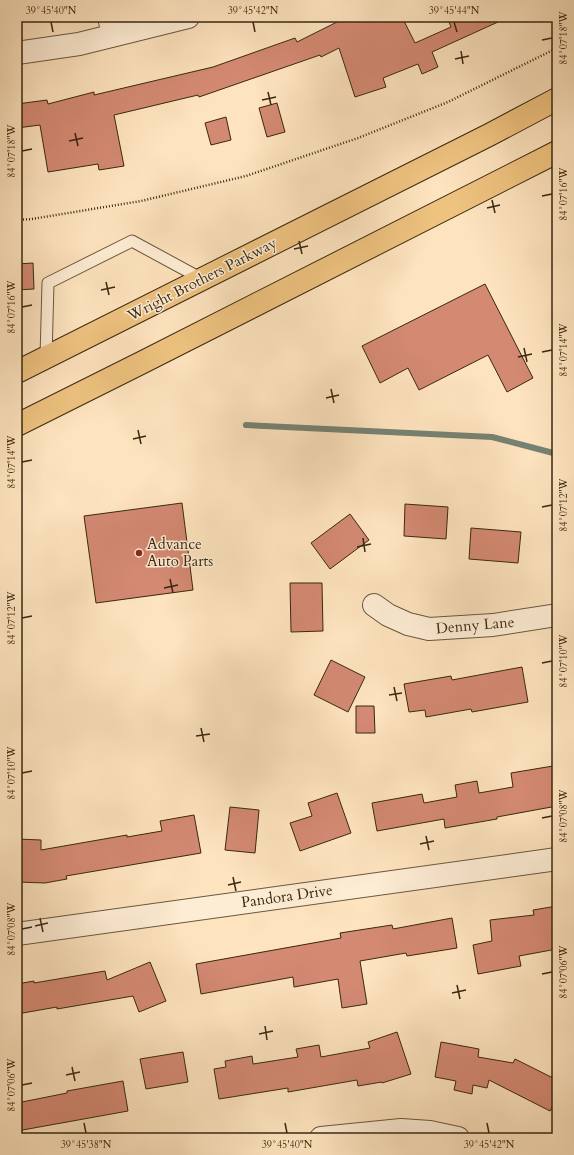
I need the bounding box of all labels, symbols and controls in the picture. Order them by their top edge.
text: 39°45'40"N [26,4,77,18]
text: 39°45'42"N [228,4,279,18]
text: 39°45'44"N [429,4,480,18]
text: 84°07'18"W [557,10,571,65]
text: 84°07'18"W [5,123,19,178]
text: 84°07'16"W [557,166,571,221]
street label: Wright Brothers Parkway [123,233,280,326]
text: 84°07'16"W [5,279,19,334]
text: 84°07'14"W [557,322,571,377]
text: 84°07'14"W [5,434,19,489]
text: 84°07'12"W [557,477,571,532]
place label: Advance Auto Parts [147,534,213,571]
marker: Advance Auto Parts [134,548,144,558]
text: 84°07'12"W [5,590,19,645]
street label: Denny Lane [435,612,515,638]
text: 84°07'10"W [557,633,571,688]
text: 84°07'10"W [5,745,19,800]
text: 84°07'08"W [557,788,571,843]
street label: Pandora Drive [240,880,334,912]
text: 84°07'08"W [5,901,19,956]
text: 84°07'06"W [557,944,571,999]
text: 84°07'06"W [5,1057,19,1112]
text: 39°45'38"N [61,1138,112,1152]
text: 39°45'40"N [262,1138,313,1152]
text: 39°45'42"N [464,1138,515,1152]

